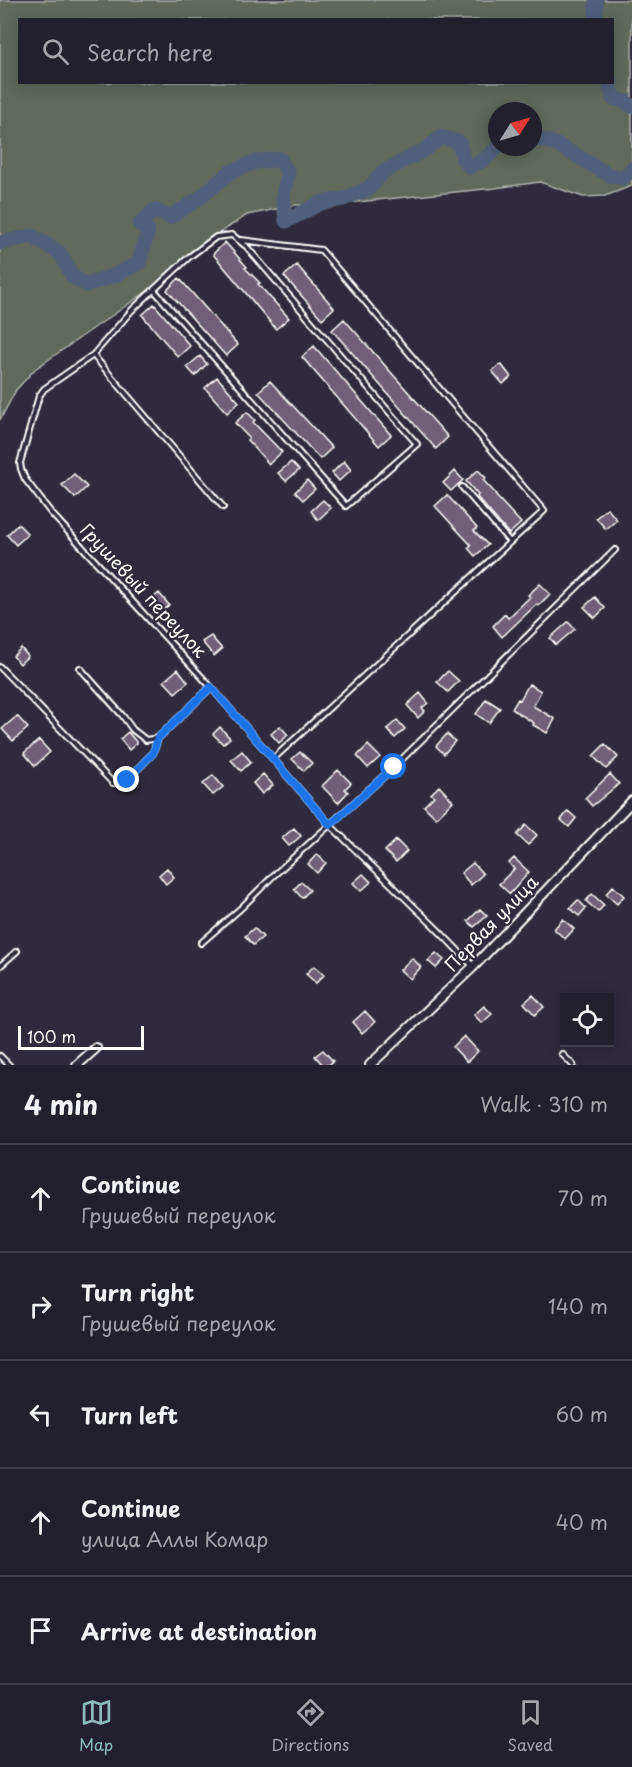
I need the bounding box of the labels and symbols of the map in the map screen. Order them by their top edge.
north arrow [488,102,542,156]
street label: Грушевый переулок [74,517,214,663]
route start [380,753,406,779]
route end [113,766,139,792]
street label: Первая улица [438,868,545,977]
scale bar [18,1023,144,1050]

